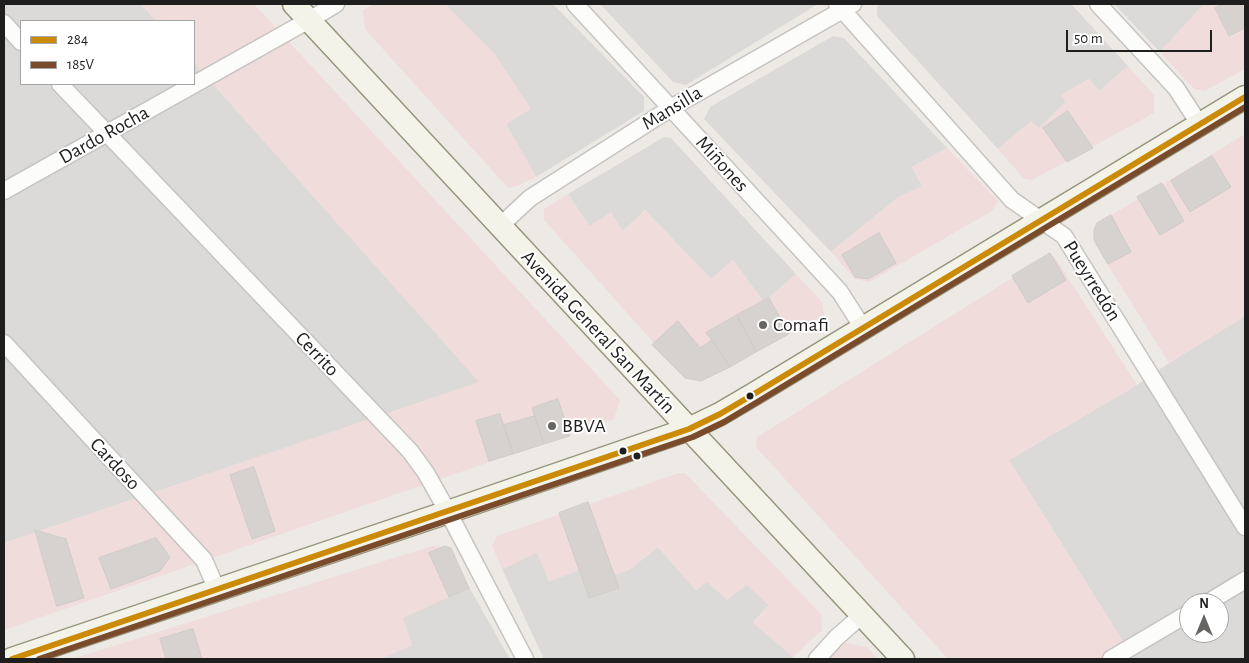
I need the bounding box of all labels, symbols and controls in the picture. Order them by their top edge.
legend [20,20,195,85]
scale bar [1069,20,1215,52]
text: 50 m [1074,31,1103,46]
text: 284 [67,32,88,47]
text: 185V [67,57,94,72]
street label: Mansilla [637,81,707,135]
street label: Dardo Rocha [55,100,153,170]
street label: Miñones [690,131,754,197]
street label: Pueyrredón [1058,236,1126,326]
street label: Avenida General San Martín [516,245,680,419]
place label: Comafi [773,313,829,337]
marker: Comafi [757,319,769,331]
street label: Cerrito [290,327,344,381]
unlabelled marker [745,391,755,401]
place label: BBVA [562,414,606,438]
marker: BBVA [546,420,558,432]
street label: Cardoso [85,433,145,495]
unlabelled marker [618,446,628,456]
unlabelled marker [632,451,642,461]
north arrow [1179,593,1229,643]
text: N [1199,597,1209,611]

